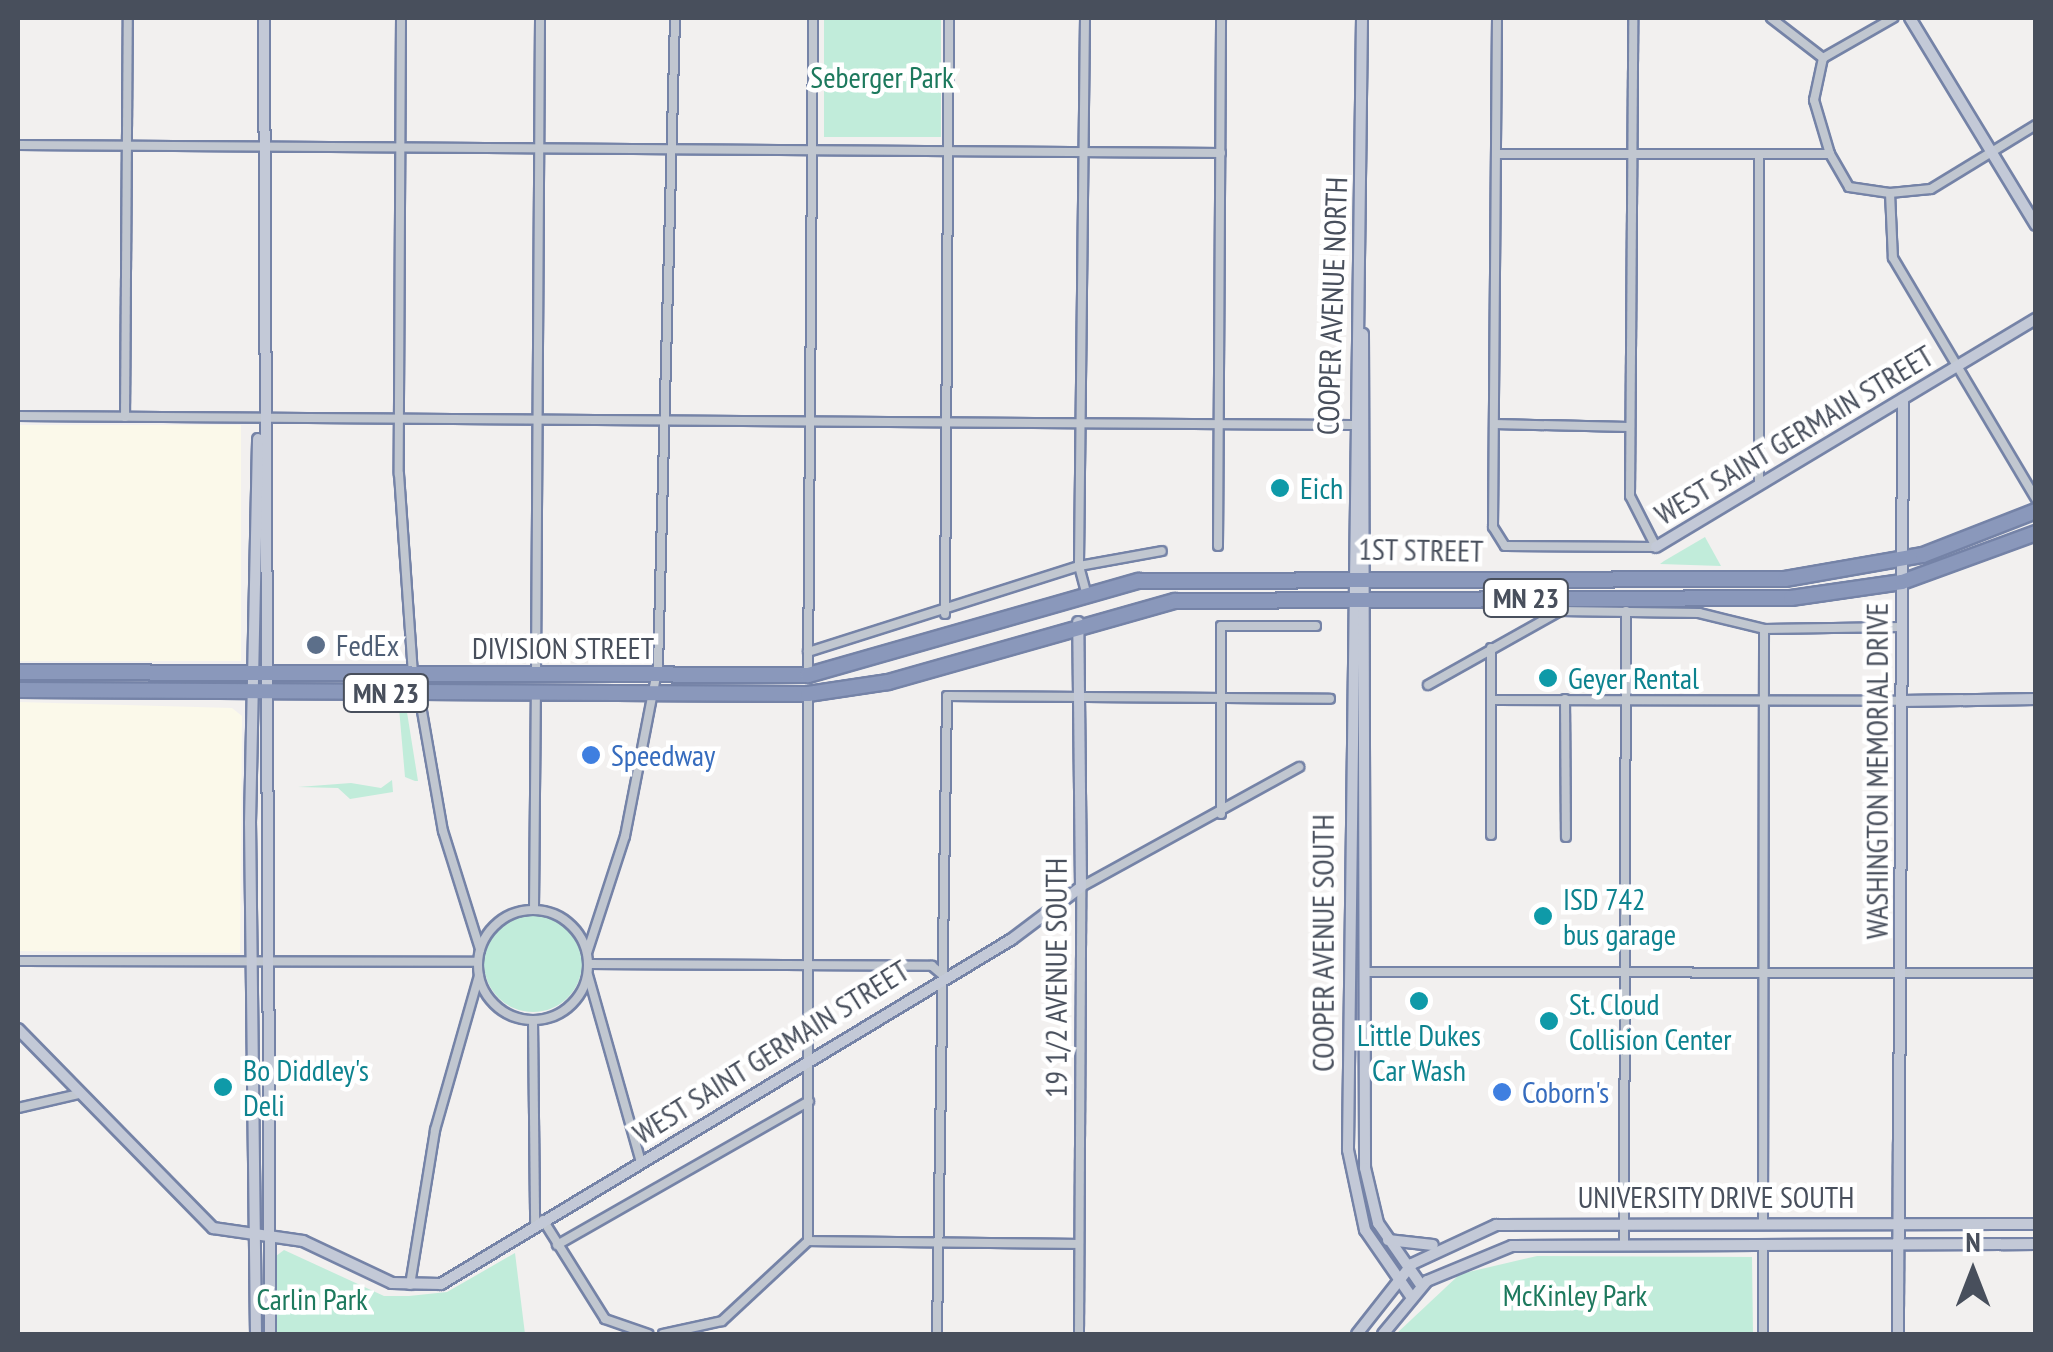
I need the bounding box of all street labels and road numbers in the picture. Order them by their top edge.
street label: COOPER AVENUE NORTH [1309,176,1355,436]
street label: WEST SAINT GERMAIN STREET [1648,337,1940,533]
street label: 1ST STREET [1358,531,1484,569]
road number: MN 23 [1481,575,1571,621]
street label: WASHINGTON MEMORIAL DRIVE [1859,602,1895,940]
street label: DIVISION STREET [472,630,654,666]
road number: MN 23 [341,670,431,716]
street label: COOPER AVENUE SOUTH [1305,814,1341,1072]
street label: 19 1/2 AVENUE SOUTH [1038,858,1074,1098]
street label: WEST SAINT GERMAIN STREET [626,952,916,1152]
street label: UNIVERSITY DRIVE SOUTH [1577,1179,1855,1215]

